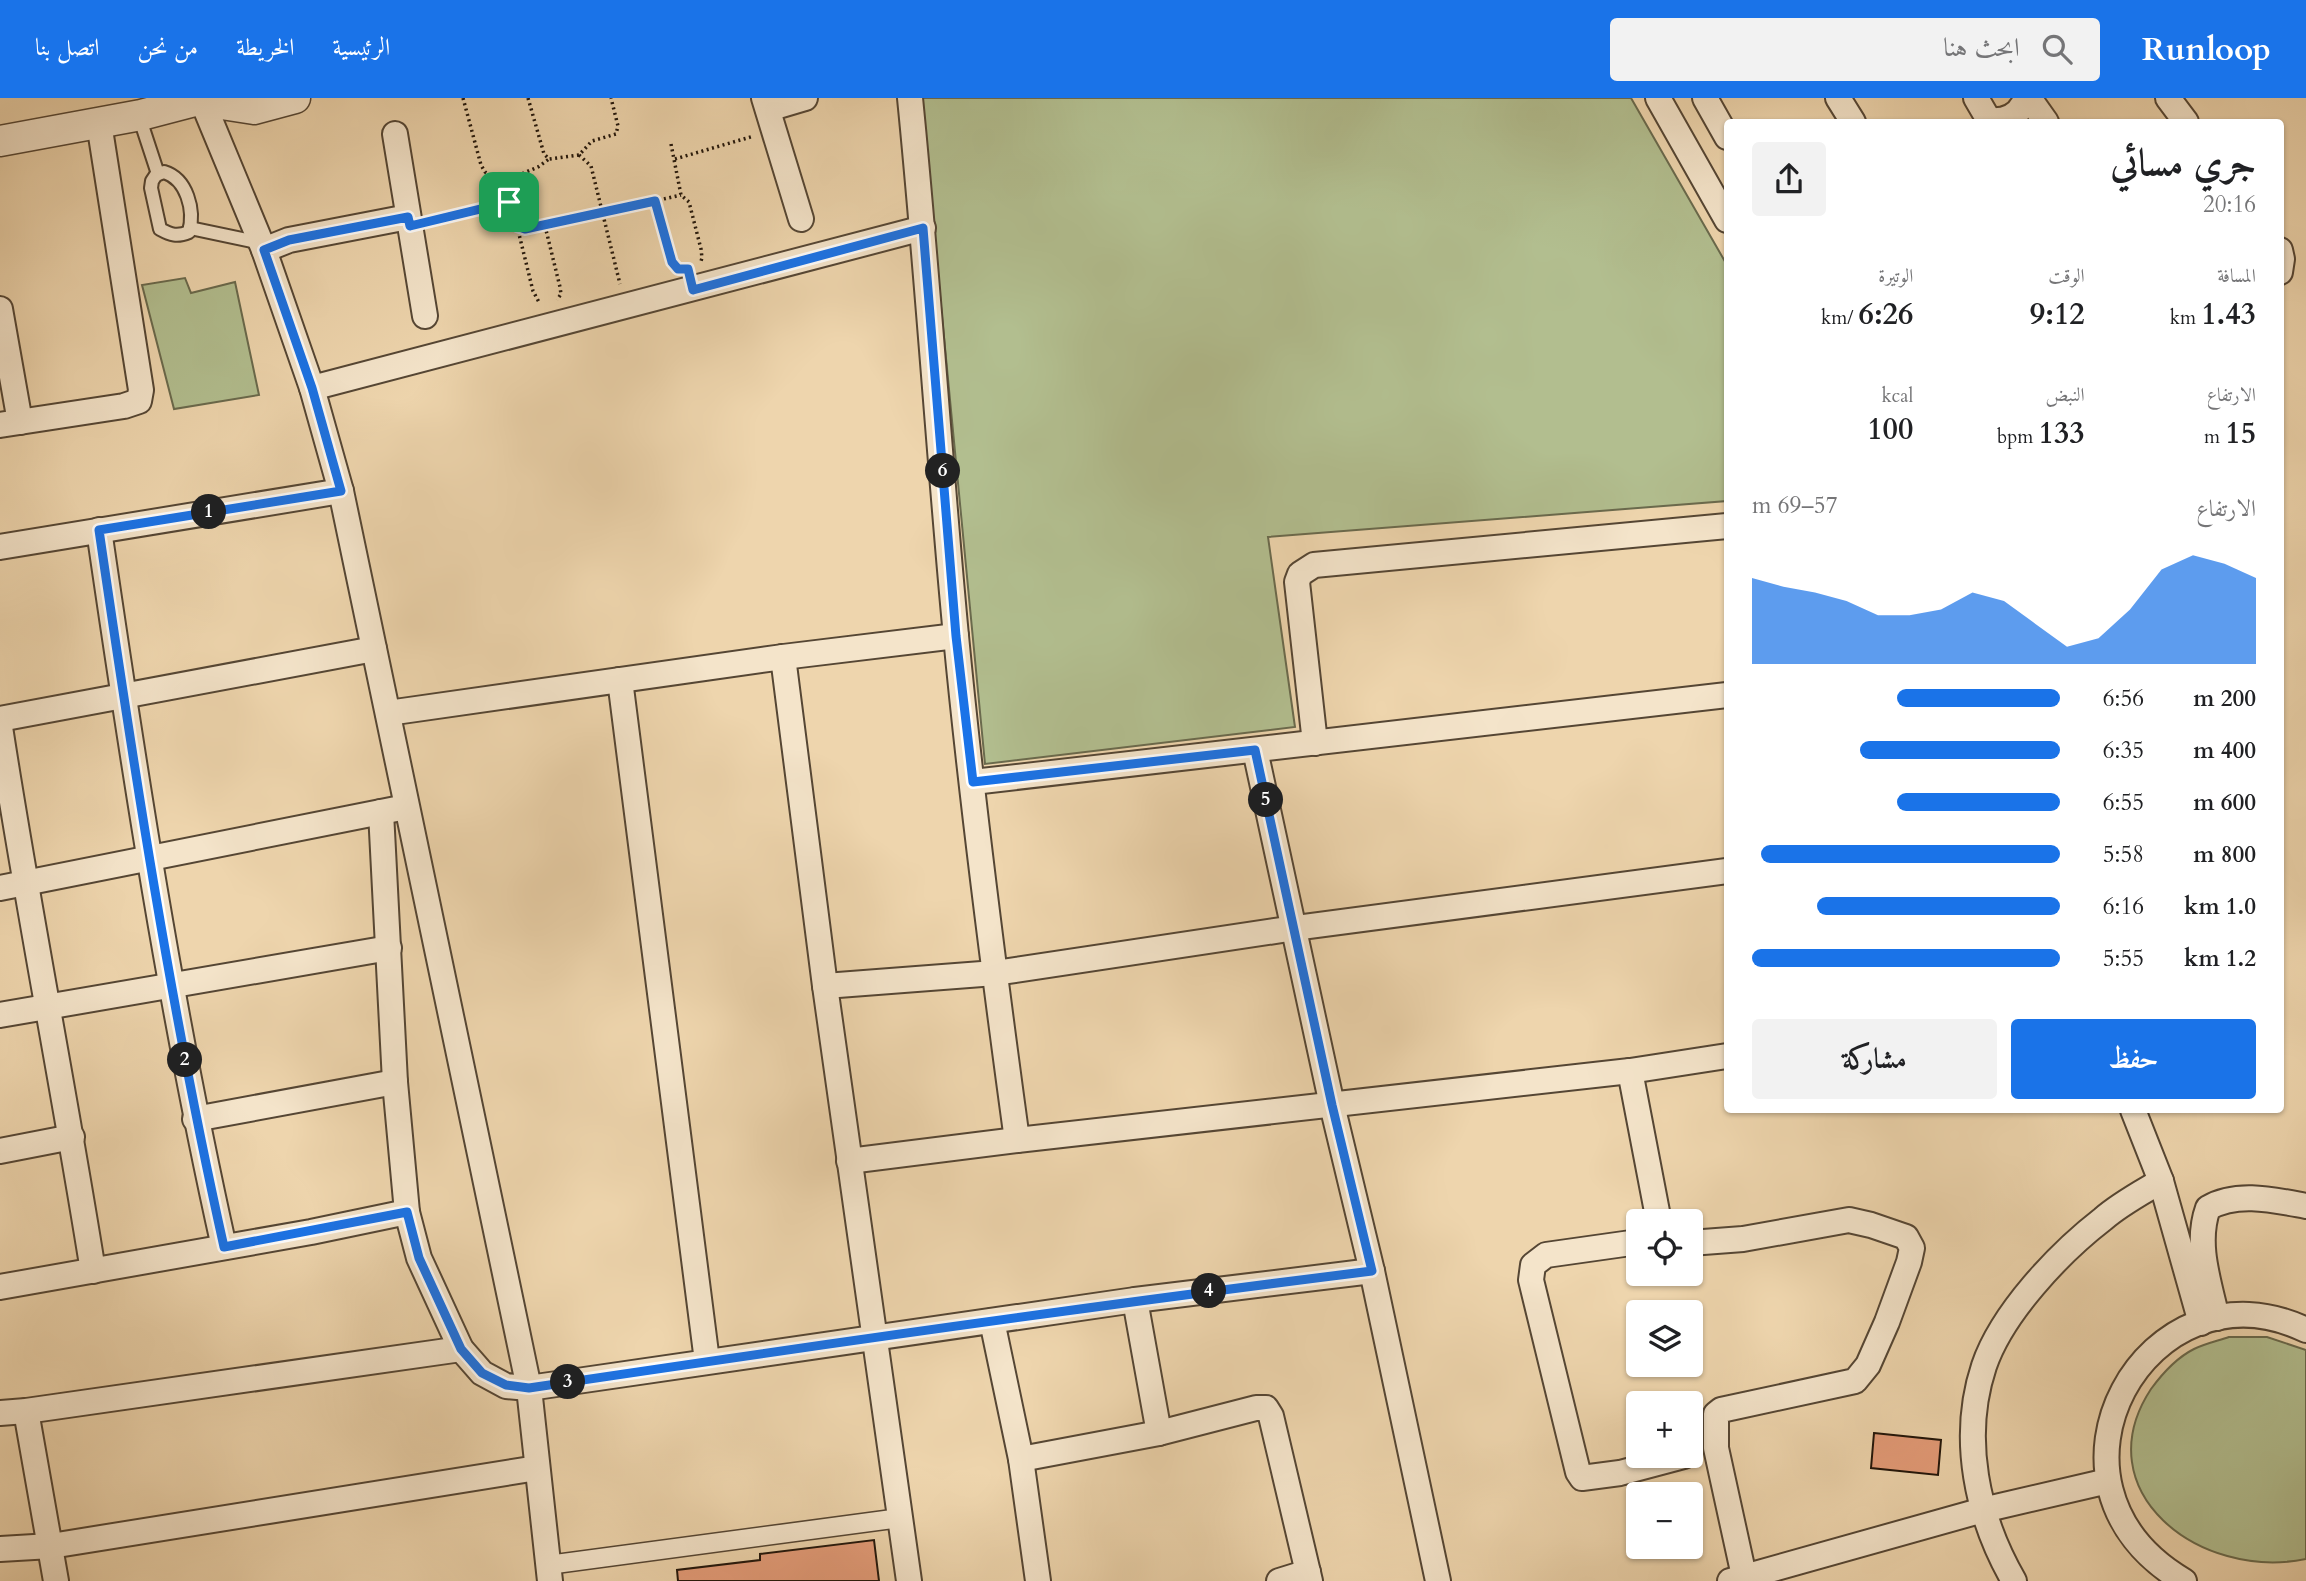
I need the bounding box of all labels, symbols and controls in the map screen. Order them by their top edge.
search box [1610,18,2100,81]
text: Runloop [2142,27,2271,72]
text: ابحث هنا [1943,30,2020,65]
icon: search [2038,30,2076,68]
text: اتصل بنا [35,31,99,64]
text: من نحن [137,31,198,64]
text: الخريطة [236,31,295,64]
text: الرئيسية [333,31,390,64]
text: جري مسائي [2110,137,2256,189]
button: share [1752,142,1826,216]
pin [479,172,539,232]
icon: arrive [490,183,528,221]
text: 20:16 [2203,189,2256,220]
text: الوتيرة [1878,263,1913,289]
text: الوقت [2048,263,2085,289]
text: المسافة [2217,263,2256,289]
text: 6:26 [1859,294,1913,335]
text: 9:12 [2030,294,2085,335]
text: 1.43 [2201,294,2256,335]
text: /km [1821,305,1859,331]
text: km [2170,305,2201,331]
text: النبض [2046,382,2085,408]
text: الارتفاع [2207,382,2256,408]
text: kcal [1881,383,1913,409]
text: 100 [1867,409,1913,450]
text: 133 [2039,413,2085,454]
text: 15 [2225,413,2256,454]
text: bpm [1997,424,2039,450]
text: m [2204,424,2225,450]
pin: 6 [926,454,960,488]
text: 6 [938,457,947,483]
text: 57–69 m [1752,490,1837,521]
text: الارتفاع [2196,493,2256,524]
pin: 1 [192,494,227,530]
text: 1 [204,498,213,524]
text: 6:56 [2103,683,2144,714]
text: 200 m [2193,683,2256,714]
text: 6:35 [2103,735,2144,766]
text: 400 m [2193,735,2256,766]
pin: 5 [1248,782,1284,818]
text: 5 [1261,786,1270,812]
text: 6:55 [2103,787,2144,818]
text: 600 m [2193,787,2256,818]
text: 5:58 [2103,839,2144,870]
text: 800 m [2193,839,2256,870]
text: 6:16 [2103,891,2144,922]
text: 1.0 km [2184,891,2256,922]
text: 5:55 [2103,943,2144,974]
text: 1.2 km [2184,943,2256,974]
button: مشاركة [1752,1019,1997,1099]
button: حفظ [2011,1019,2256,1099]
pin: 2 [168,1042,202,1077]
text: 2 [180,1046,189,1072]
map controls [1626,1209,1703,1559]
button: locate [1626,1209,1703,1286]
pin: 4 [1192,1274,1226,1308]
text: 4 [1204,1277,1213,1303]
button: layers [1626,1300,1703,1377]
pin: 3 [550,1364,586,1400]
text: 3 [563,1368,572,1394]
button: + [1626,1391,1703,1468]
button: − [1626,1482,1703,1559]

